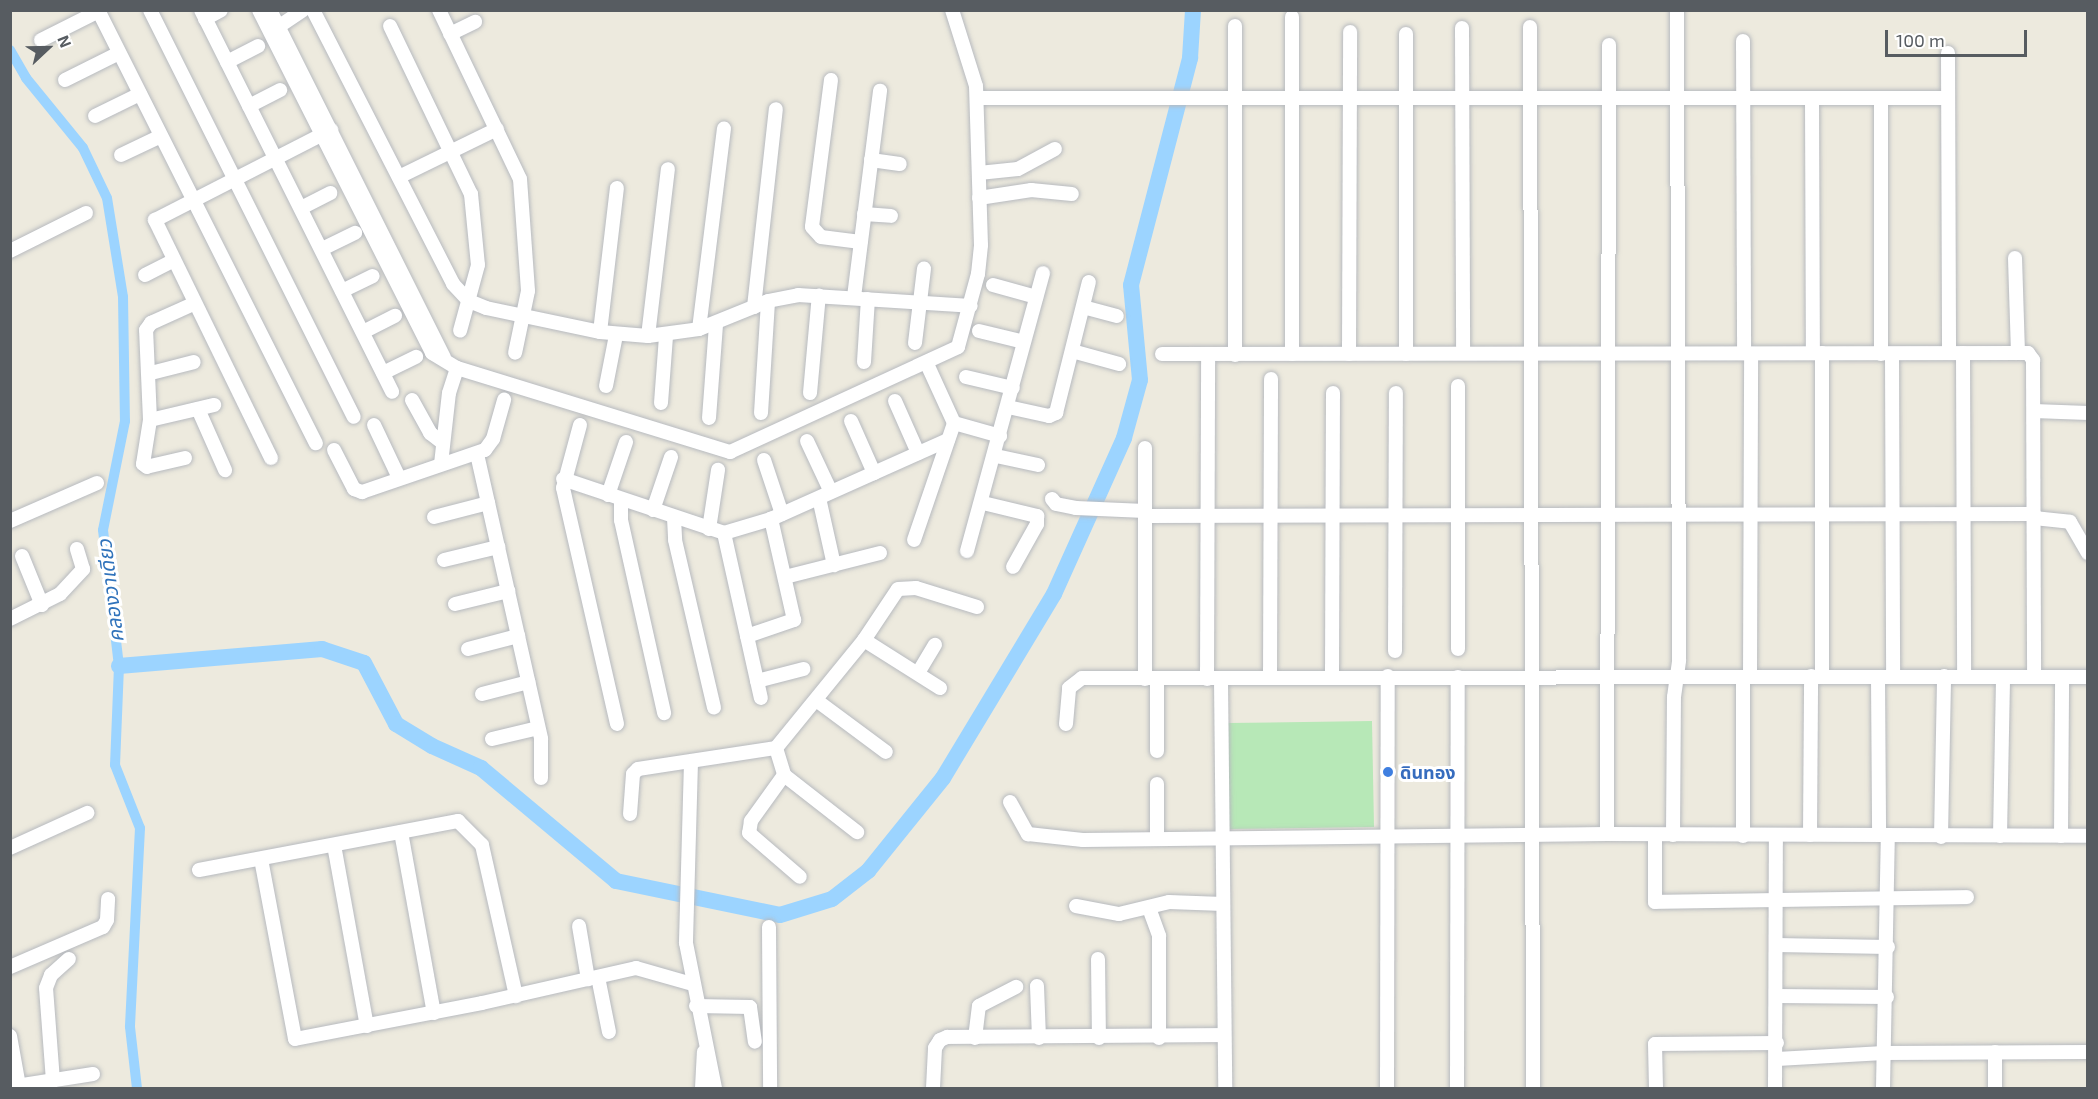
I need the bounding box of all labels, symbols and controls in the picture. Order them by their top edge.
north arrow [18,18,78,78]
scale bar [1888,18,2030,56]
text: 100 m [1896,29,1945,51]
text: N [54,32,76,50]
water label: คลองวาเดียว [92,538,128,644]
place label: ดินทอง [1400,761,1456,783]
marker: ดินทอง [1381,765,1395,779]

